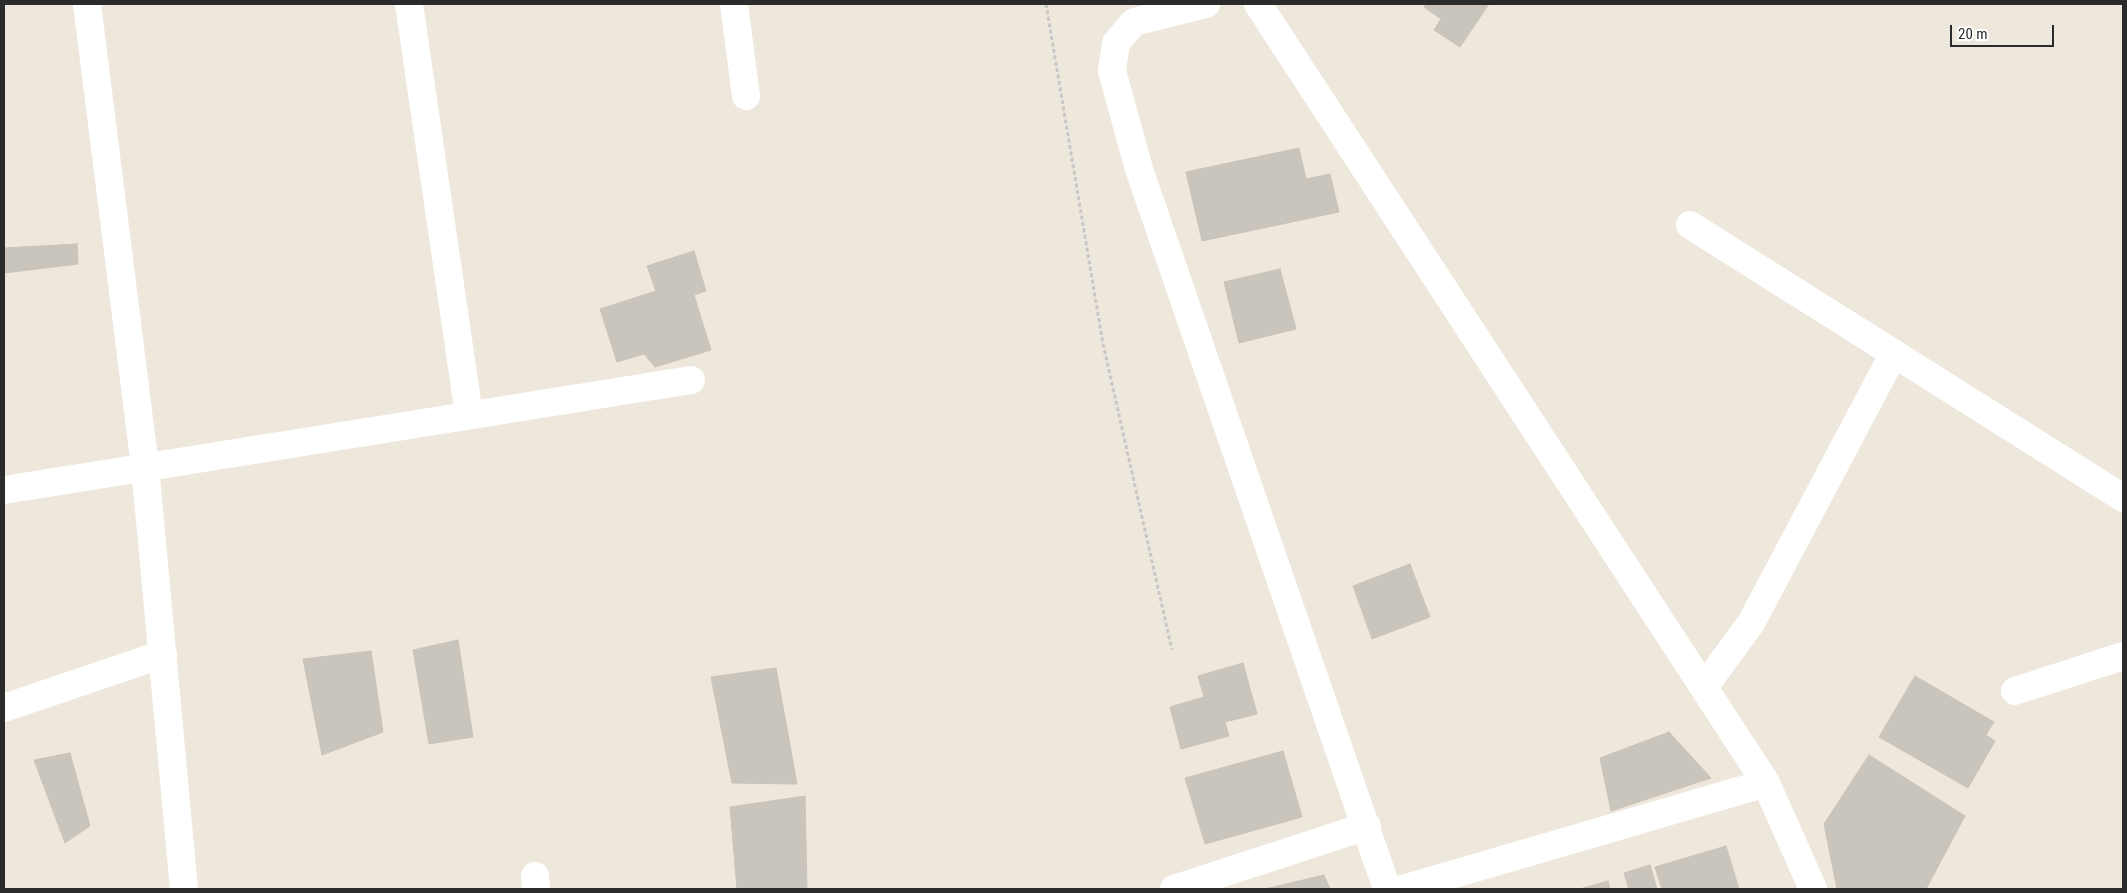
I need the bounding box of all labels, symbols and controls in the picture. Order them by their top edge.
scale bar [1952,15,2056,47]
text: 20 m [1958,25,1988,43]

